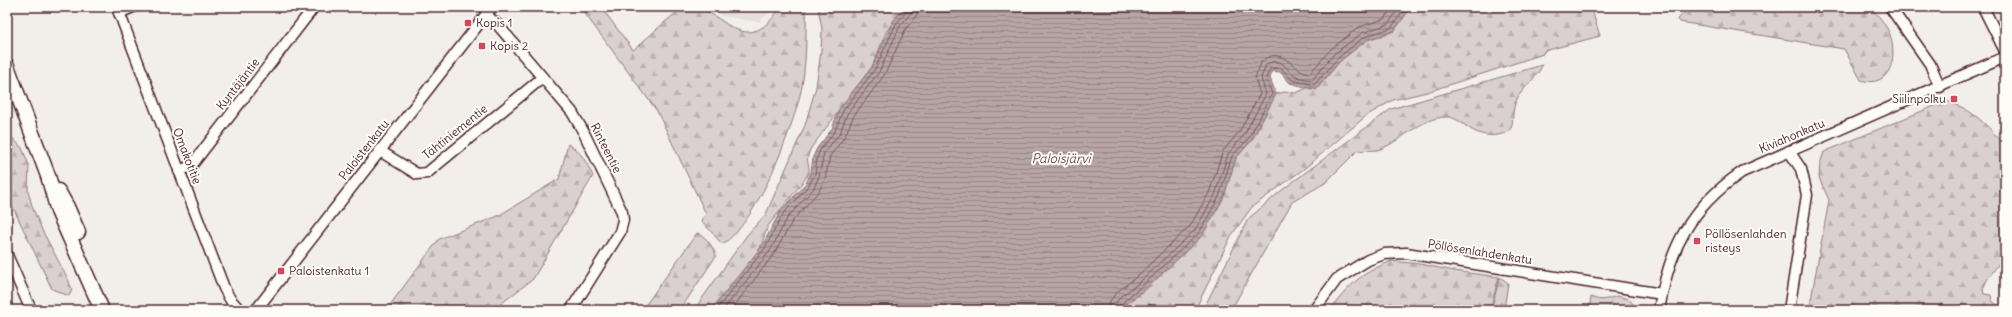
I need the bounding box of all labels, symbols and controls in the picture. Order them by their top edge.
place label: Kopis 1 [476,15,513,30]
marker: Kopis 1 [463,18,473,28]
place label: Kopis 2 [490,38,529,53]
marker: Kopis 2 [477,41,487,51]
street label: Kyntäjäntie [213,55,262,113]
place label: Siilinpolku [1892,91,1946,106]
marker: Siilinpolku [1949,94,1959,104]
street label: Tähtiniementie [419,101,490,162]
street label: Kiviahonkatu [1757,115,1827,156]
street label: Paloistenkatu [335,116,392,183]
street label: Rinteentie [587,120,625,175]
street label: Omakotitie [170,125,205,186]
water label: Paloisjärvi [1032,150,1092,167]
place label: Pöllösenlahden risteys [1705,226,1787,255]
street label: Pöllösenlahdenkatu [1427,236,1533,267]
marker: Pöllösenlahden risteys [1692,236,1702,246]
place label: Paloistenkatu 1 [289,263,369,278]
marker: Paloistenkatu 1 [276,266,286,276]

